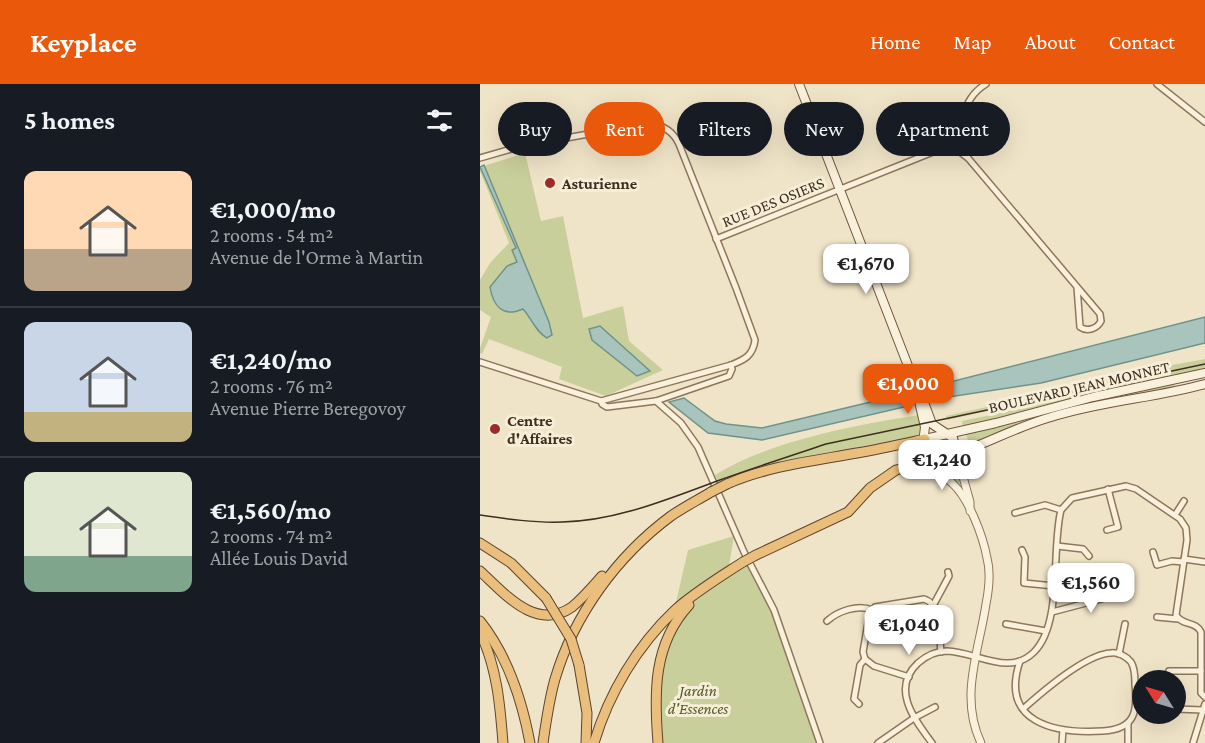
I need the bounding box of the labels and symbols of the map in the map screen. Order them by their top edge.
street label: RUE DES OSIERS [720,174,826,230]
place label: Asturienne [561,175,638,192]
marker: Asturienne [543,176,557,190]
pin: €1,670 [817,244,915,295]
street label: BOULEVARD JEAN MONNET [987,358,1172,417]
pin: €1,000 [859,364,957,415]
place label: Centre d'Affaires [507,412,573,447]
marker: Centre d'Affaires [488,422,502,436]
pin: €1,240 [893,440,991,491]
pin: €1,560 [1042,563,1140,614]
pin: €1,040 [860,605,958,656]
north arrow [1132,670,1186,724]
park label: Jardin d'Essences [668,682,728,717]

